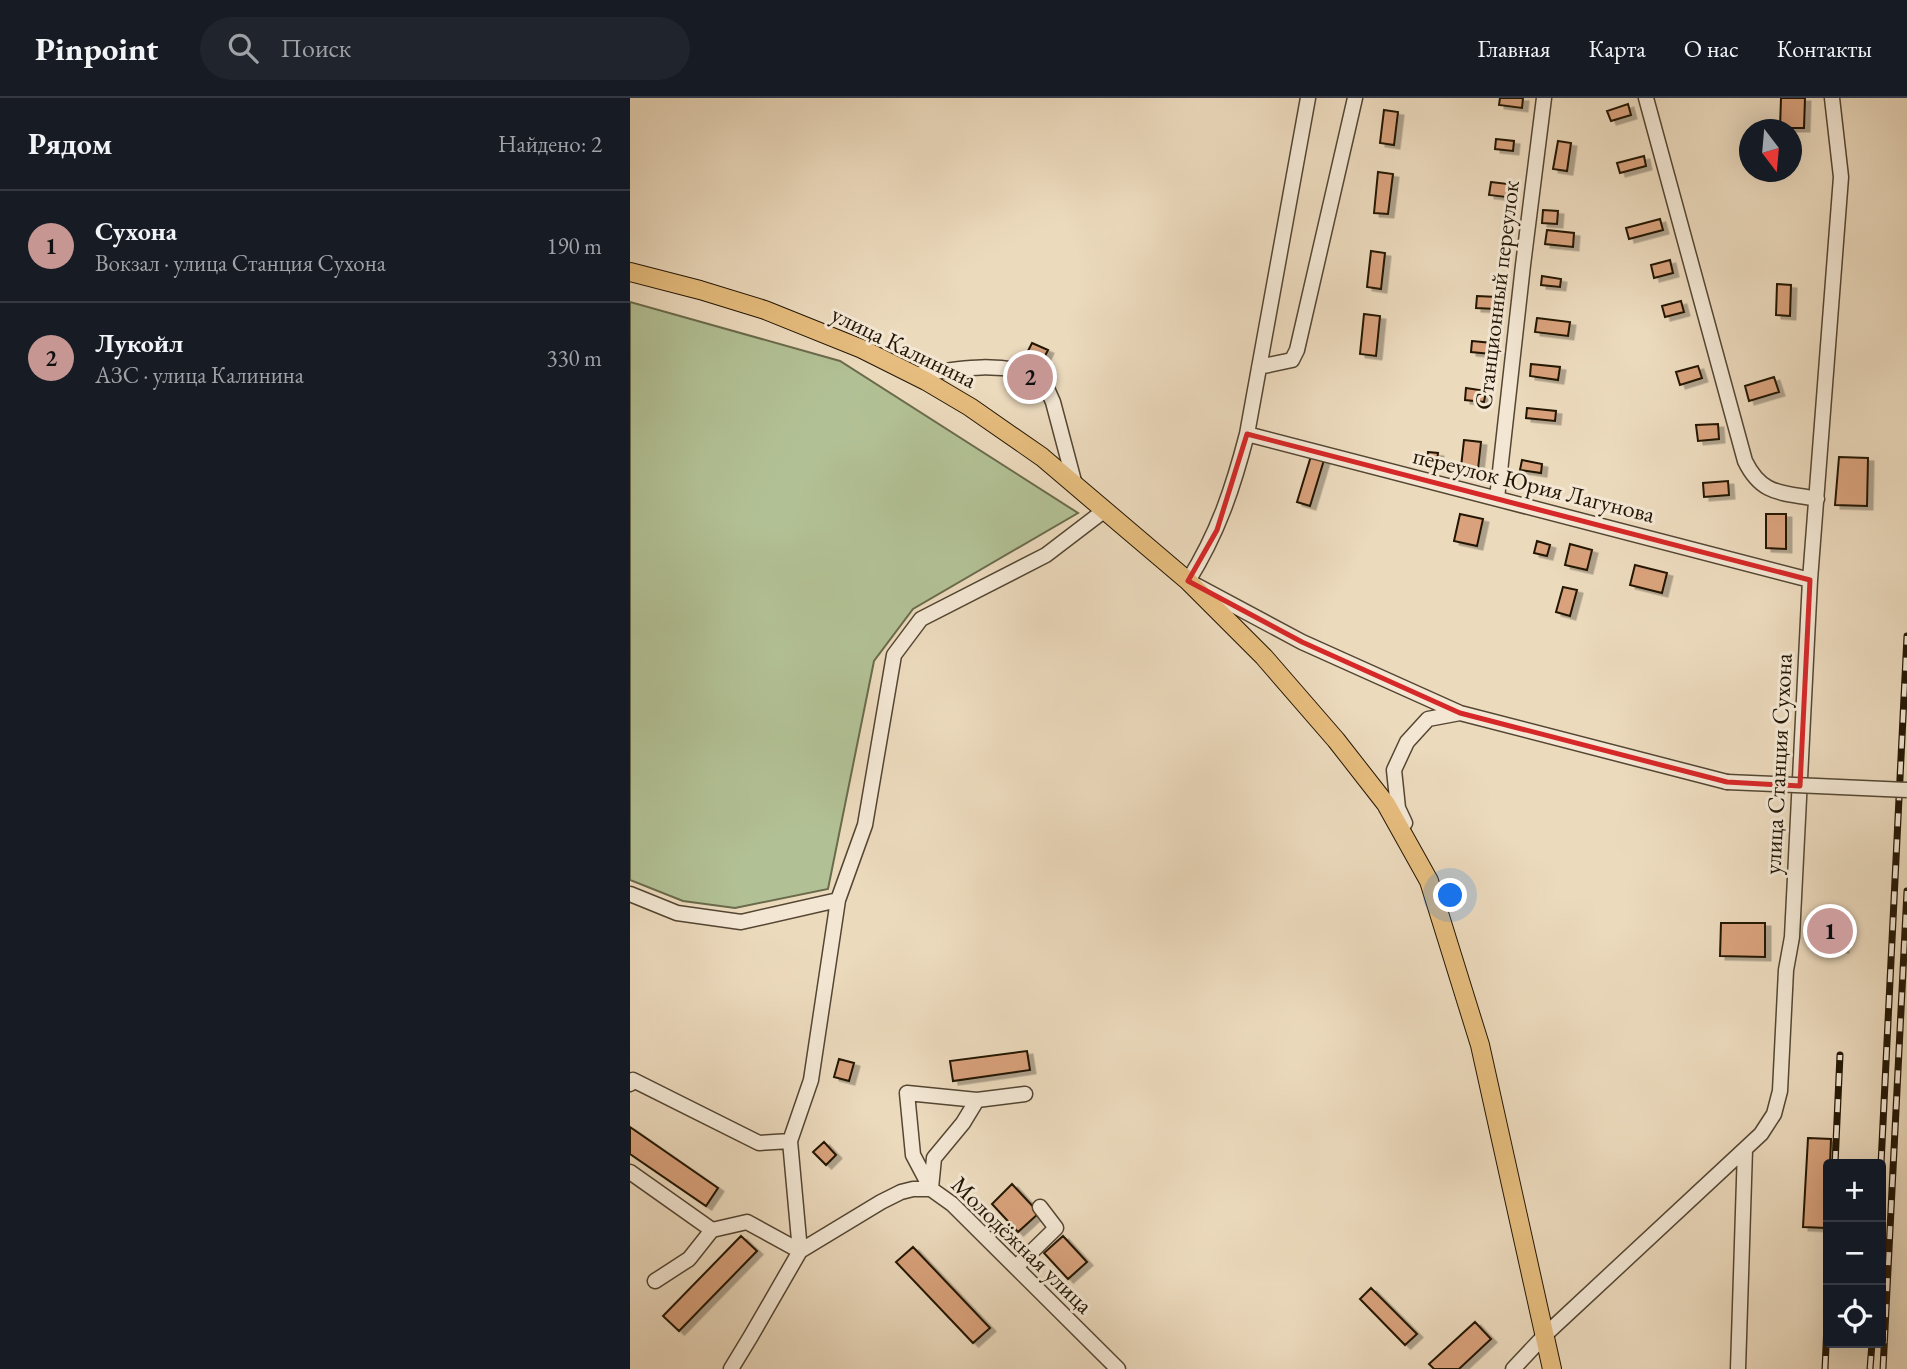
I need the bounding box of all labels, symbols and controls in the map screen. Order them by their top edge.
search box [200,17,690,80]
text: Pinpoint [35,27,158,70]
icon: search [224,29,262,67]
text: Поиск [280,31,351,65]
text: Главная [1477,33,1551,64]
text: Карта [1589,33,1646,64]
text: О нас [1684,33,1739,64]
text: Контакты [1777,33,1872,64]
north arrow [1739,119,1802,182]
text: Рядом [28,124,112,163]
text: Найдено: 2 [498,129,602,159]
street label: Станционный переулок [1467,178,1526,411]
text: Сухона [95,214,177,248]
text: 1 [45,231,57,261]
text: 190 m [546,231,602,261]
text: Вокзал · улица Станция Сухона [95,248,386,278]
street label: улица Калинина [827,298,982,395]
text: Лукойл [95,326,183,360]
text: 2 [45,343,57,373]
text: 330 m [546,343,602,373]
pin: 2 [1007,351,1053,403]
text: АЗС · улица Калинина [95,360,304,390]
street label: переулок Юрия Лагунова [1410,439,1659,530]
street label: улица Станция Сухона [1756,652,1799,875]
your location [1433,878,1467,912]
pin: 1 [1807,905,1853,957]
map controls [1823,1159,1886,1348]
button: + [1823,1159,1886,1222]
street label: Молодёжная улица [945,1169,1100,1321]
button: − [1823,1222,1886,1285]
button: locate [1823,1285,1886,1348]

